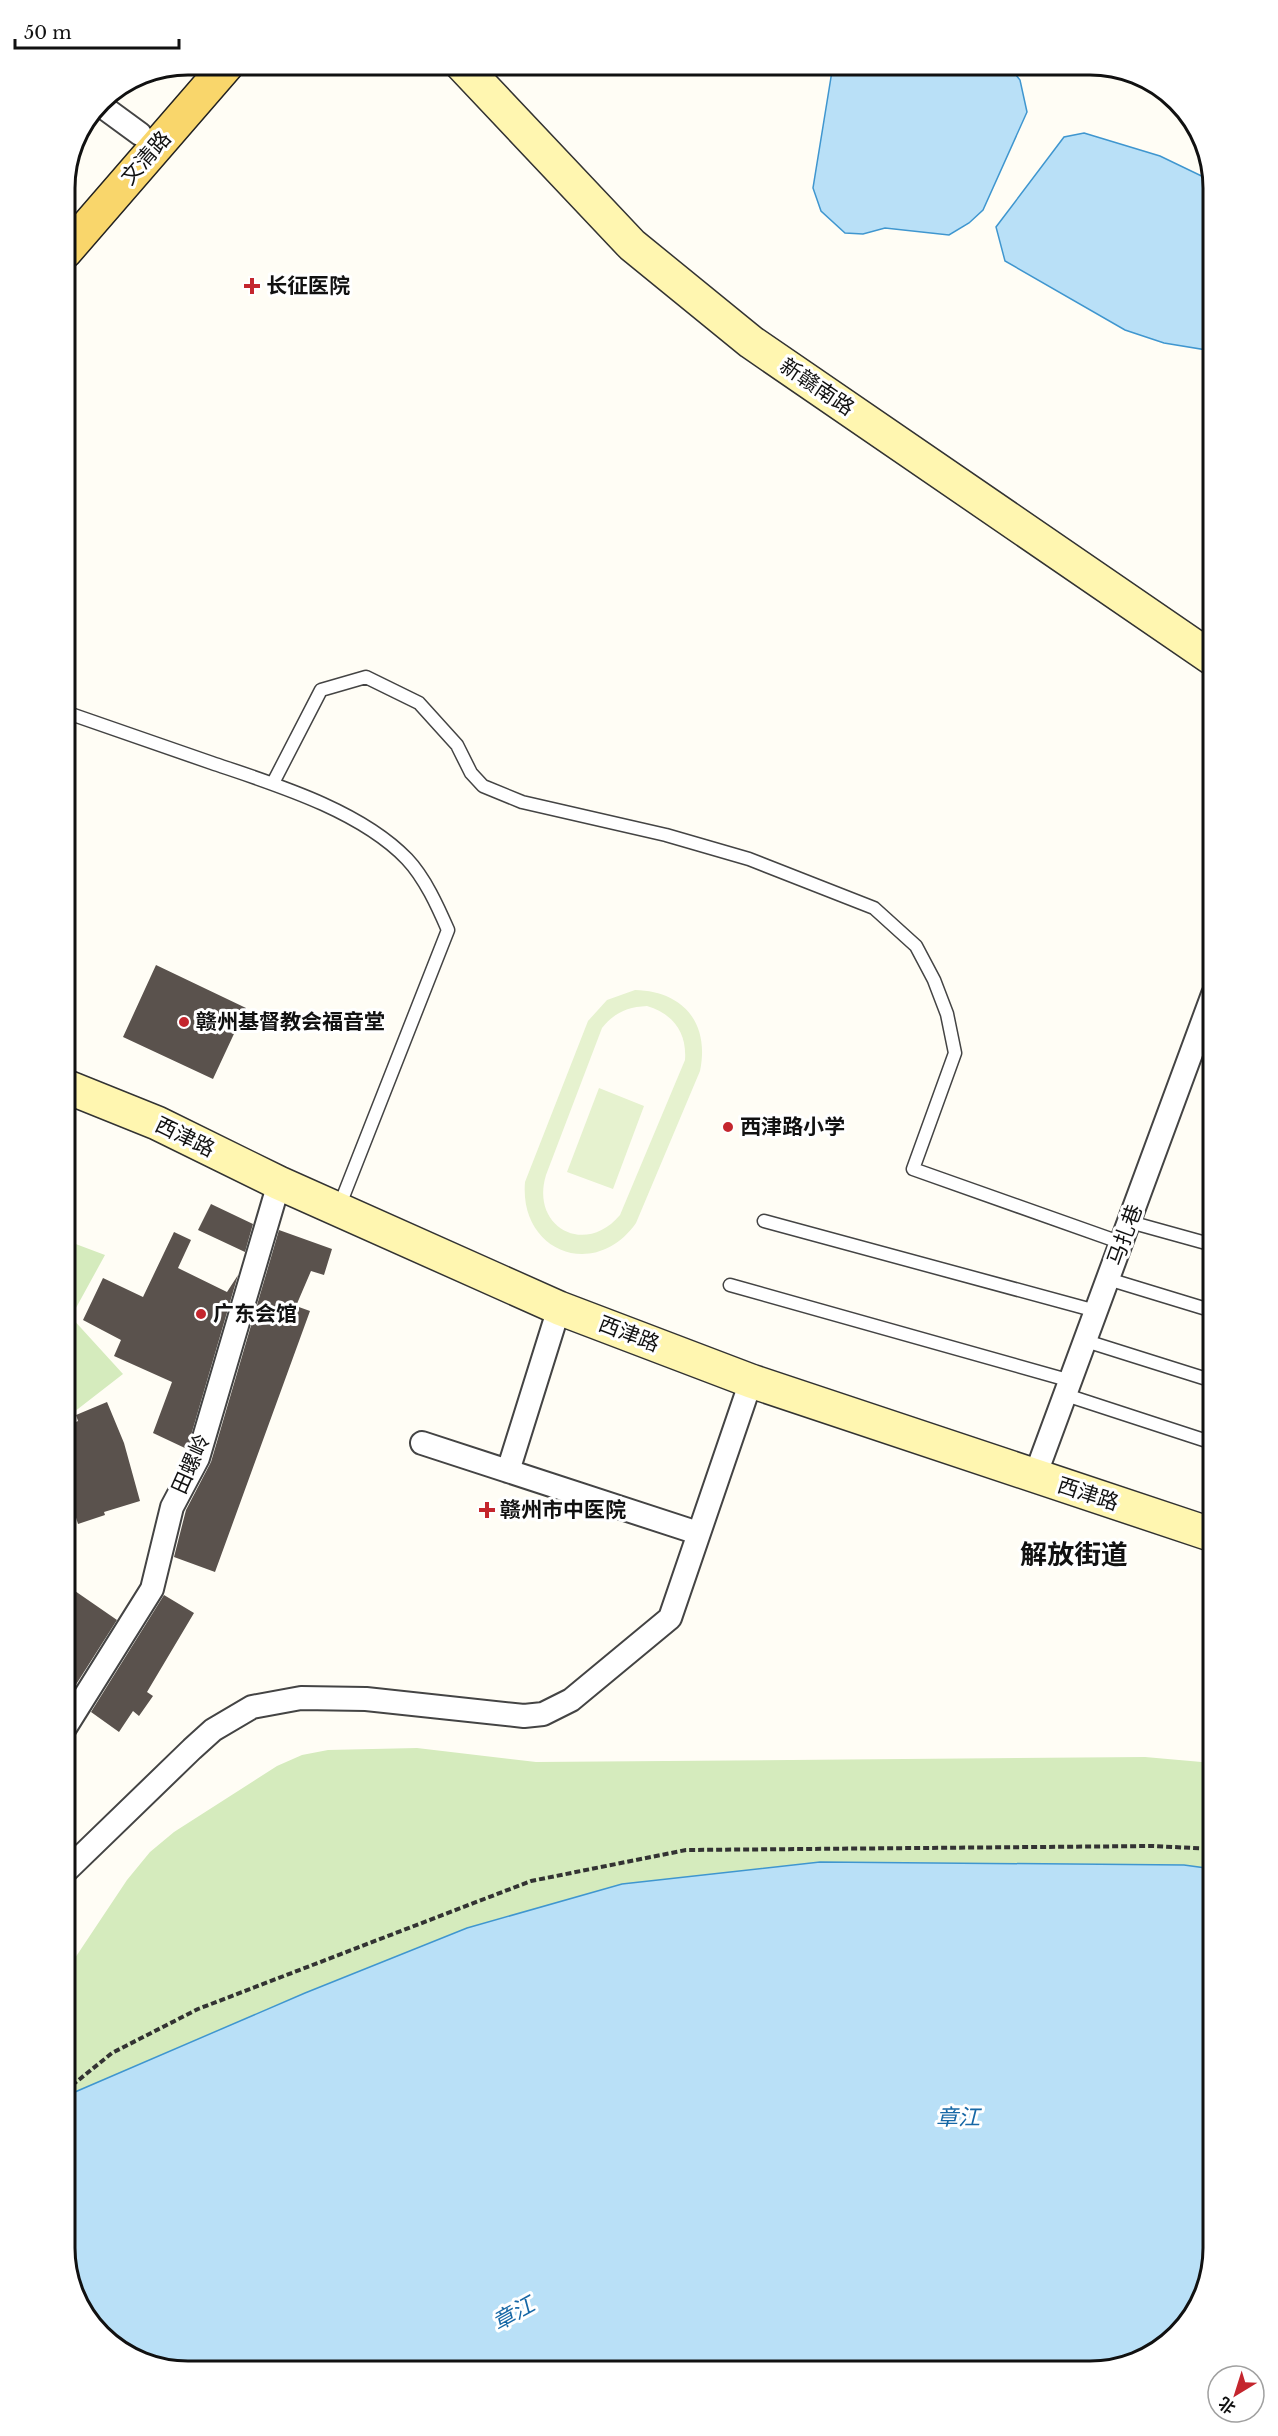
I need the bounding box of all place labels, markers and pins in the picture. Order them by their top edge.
place label: 长征医院 [266,273,350,299]
marker: 长征医院 [243,277,261,295]
place label: 赣州基督教会福音堂 [196,1009,385,1035]
marker: 赣州基督教会福音堂 [177,1015,191,1029]
place label: 西津路小学 [740,1114,845,1140]
marker: 西津路小学 [721,1120,735,1134]
place label: 广东会馆 [213,1301,297,1327]
marker: 广东会馆 [194,1307,208,1321]
place label: 赣州市中医院 [500,1497,626,1523]
marker: 赣州市中医院 [478,1501,496,1519]

